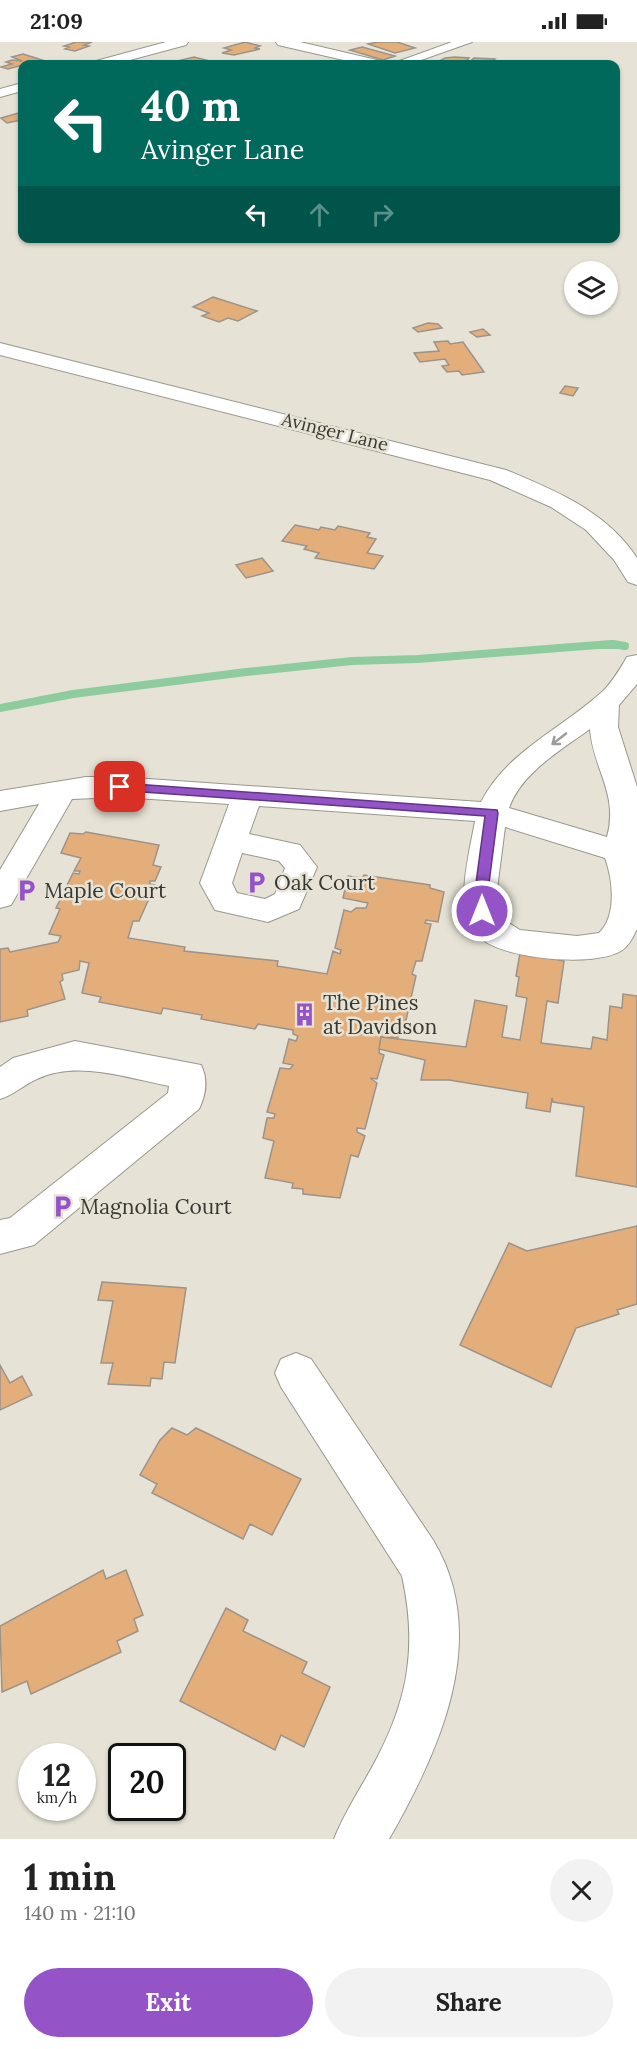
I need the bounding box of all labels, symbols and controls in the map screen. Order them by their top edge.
text: 21:09 [30,7,83,35]
text: 40 m [141,79,240,133]
icon: left [42,84,120,162]
text: Avinger Lane [141,132,304,166]
icon: left [240,198,273,231]
icon: ahead [303,198,336,231]
icon: right [366,198,399,231]
map controls [564,261,618,315]
button: layers [564,261,618,315]
street label: Avinger Lane [279,407,391,456]
one-way arrow [551,732,567,745]
pin [94,761,145,812]
icon: arrive [103,770,136,803]
place label: Oak Court [274,869,376,896]
parking icon: Oak Court [243,870,269,896]
place label: Maple Court [44,877,167,904]
parking icon: Maple Court [13,878,39,904]
position arrow [450,879,514,943]
place label: The Pines at Davidson [323,989,438,1040]
building icon: The Pines at Davidson [292,1002,318,1028]
place label: Magnolia Court [80,1193,232,1220]
parking icon: Magnolia Court [49,1194,75,1220]
speed limit sign: 20 [108,1743,186,1821]
text: 12 [43,1756,71,1794]
text: km/h [37,1788,77,1807]
text: 1 min [24,1854,116,1900]
button: close [550,1859,613,1922]
text: 140 m · 21:10 [24,1900,136,1925]
button: Exit [24,1968,313,2037]
button: Share [325,1968,613,2037]

